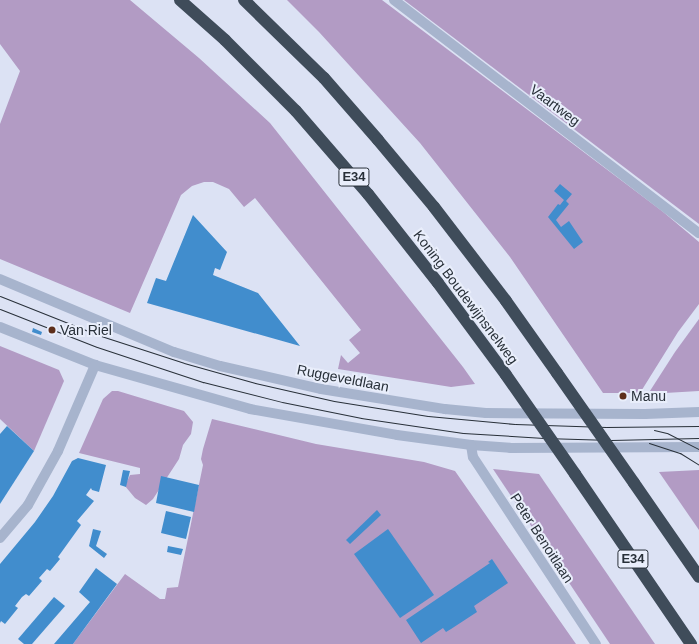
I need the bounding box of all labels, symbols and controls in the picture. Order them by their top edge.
street label: Vaartweg [527,81,583,129]
road number: E34 [338,166,370,188]
street label: Koning Boudewijnsnelweg [410,227,522,367]
place label: Van Riel [60,322,112,338]
marker: Van Riel [47,325,57,335]
street label: Ruggeveldlaan [296,361,390,395]
place label: Manu [631,388,666,404]
marker: Manu [618,391,628,401]
street label: Peter Benoitlaan [507,490,577,586]
road number: E34 [617,548,649,570]

